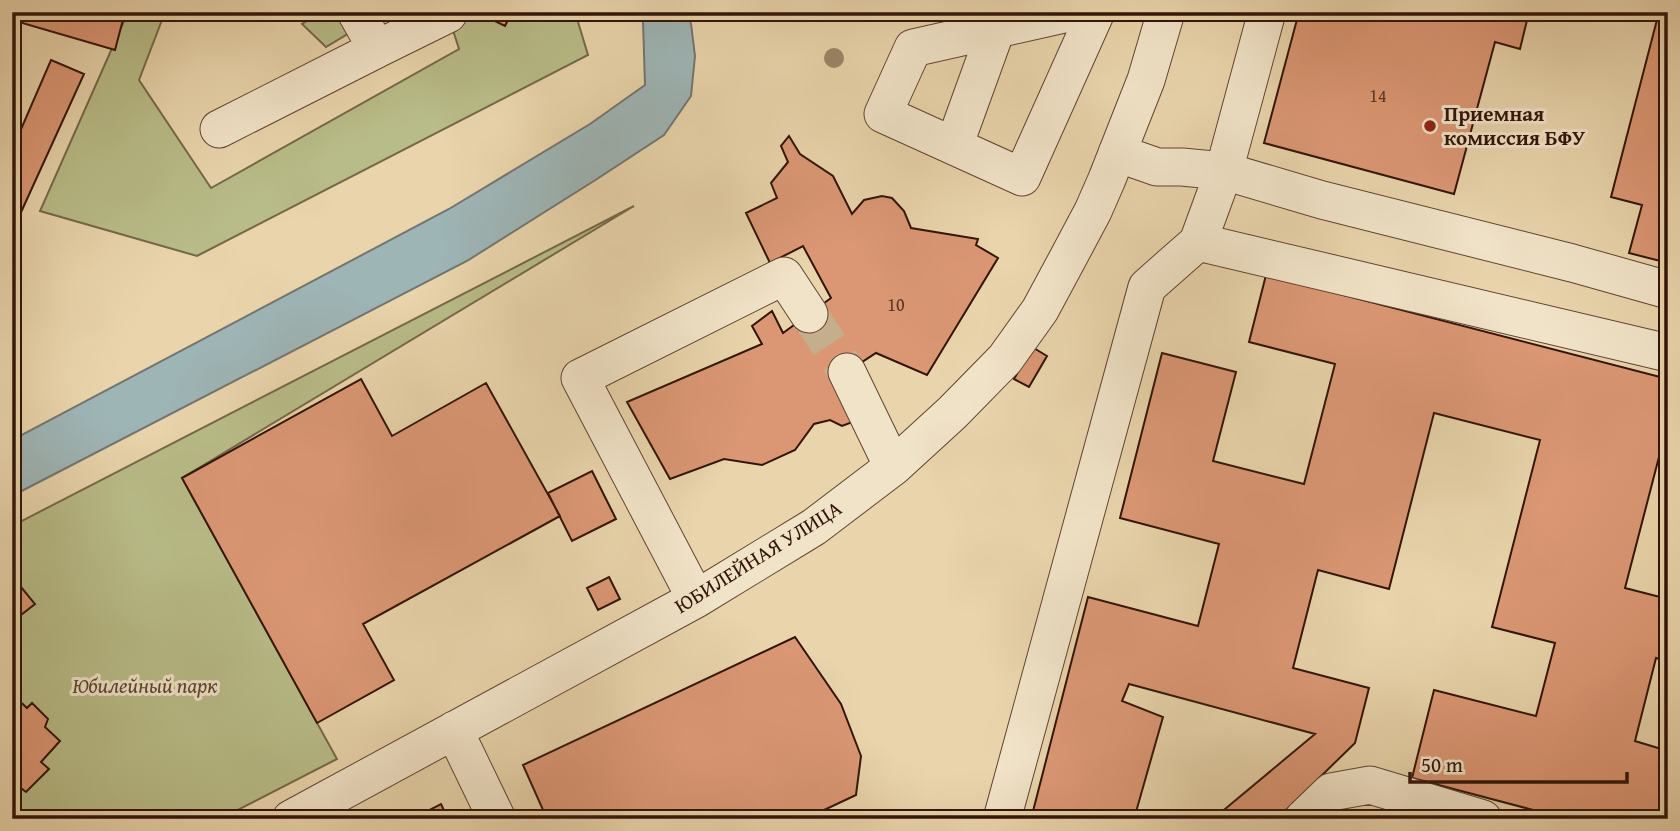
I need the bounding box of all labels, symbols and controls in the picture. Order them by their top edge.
house number: 14 [1369,82,1387,109]
place label: Приемная комиссия БФУ [1444,98,1586,153]
marker: Приемная комиссия БФУ [1422,118,1438,134]
house number: 10 [887,291,905,318]
street label: ЮБИЛЕЙНАЯ УЛИЦА [668,492,848,621]
park label: Юбилейный парк [72,670,218,701]
scale bar [1410,740,1628,784]
text: 50 m [1421,749,1463,780]

